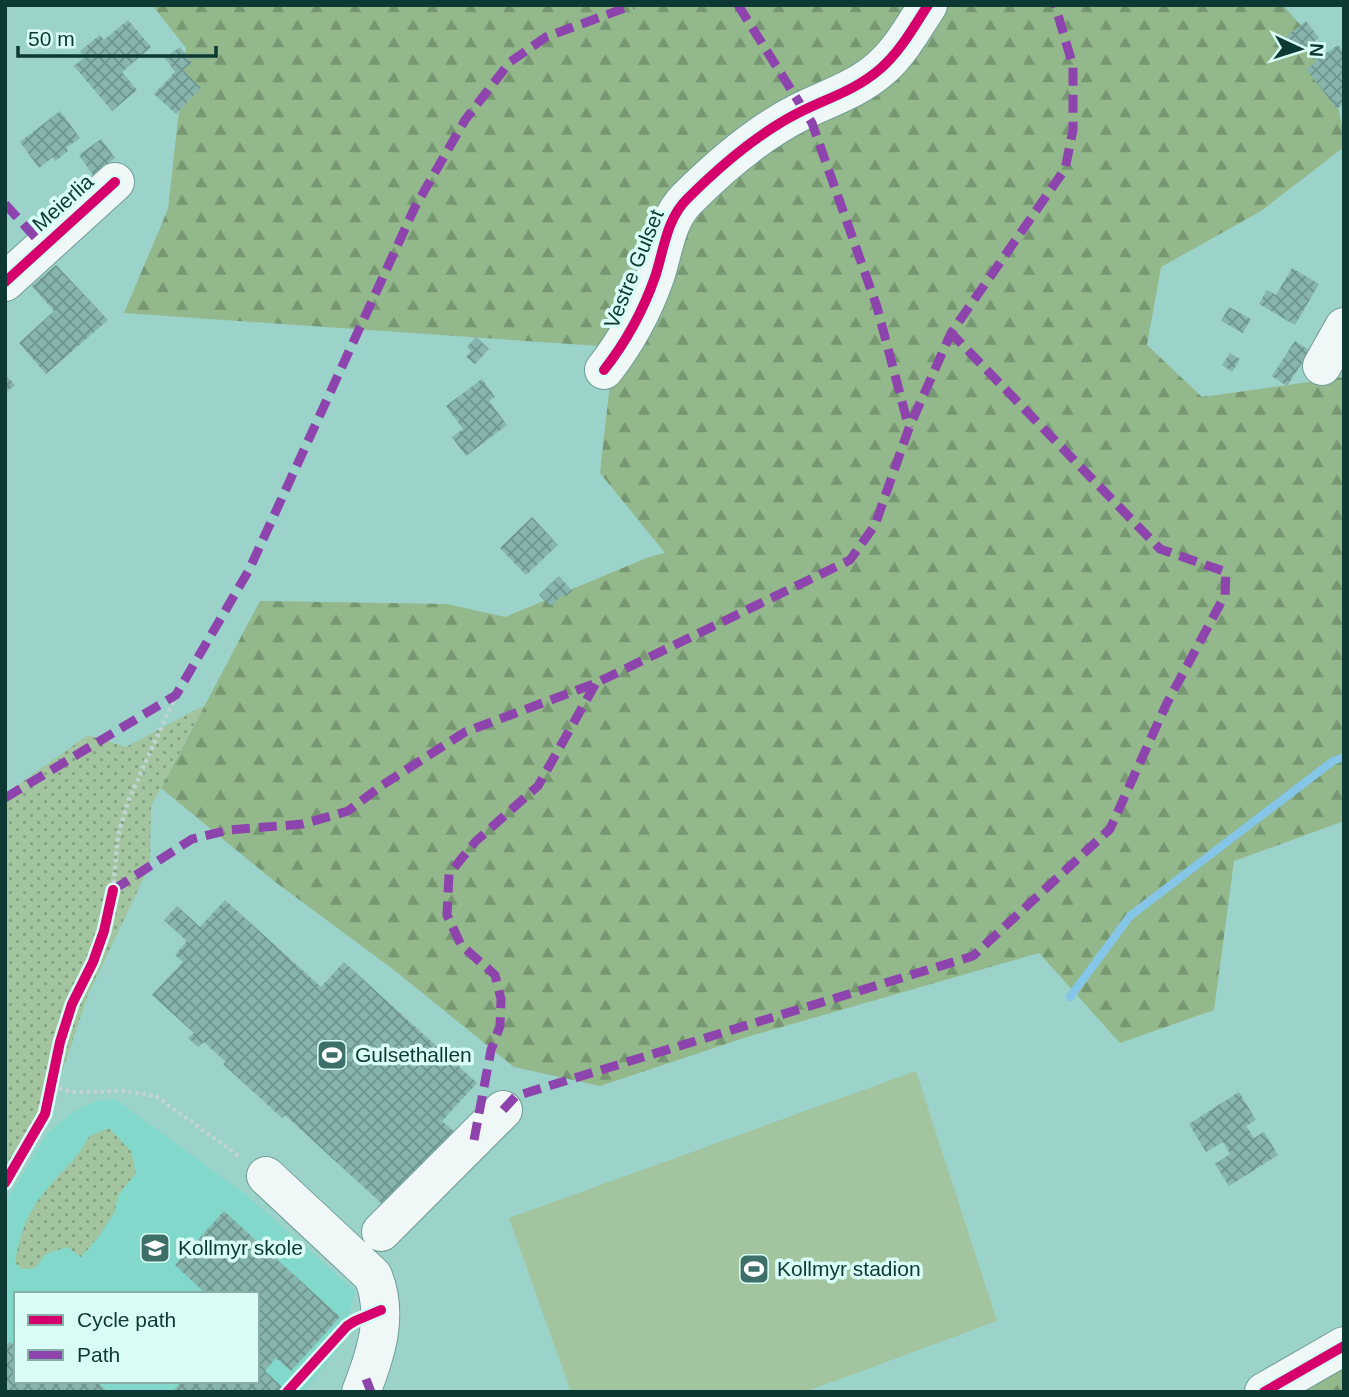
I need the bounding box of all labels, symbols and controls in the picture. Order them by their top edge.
scale bar [18,14,215,58]
north arrow [1265,14,1335,84]
text: 50 m [28,27,75,50]
text: N [1306,43,1327,58]
street label: Meierlia [28,169,98,236]
street label: Vestre Gulset [599,206,668,332]
sports icon: Gulsethallen [315,1038,349,1072]
place label: Gulsethallen [355,1043,472,1066]
school or university icon: Kollmyr skole [138,1231,172,1265]
place label: Kollmyr skole [178,1236,303,1259]
sports icon: Kollmyr stadion [737,1252,771,1286]
place label: Kollmyr stadion [777,1257,921,1280]
legend [14,1292,259,1383]
text: Cycle path [77,1308,176,1331]
text: Path [77,1343,120,1366]

